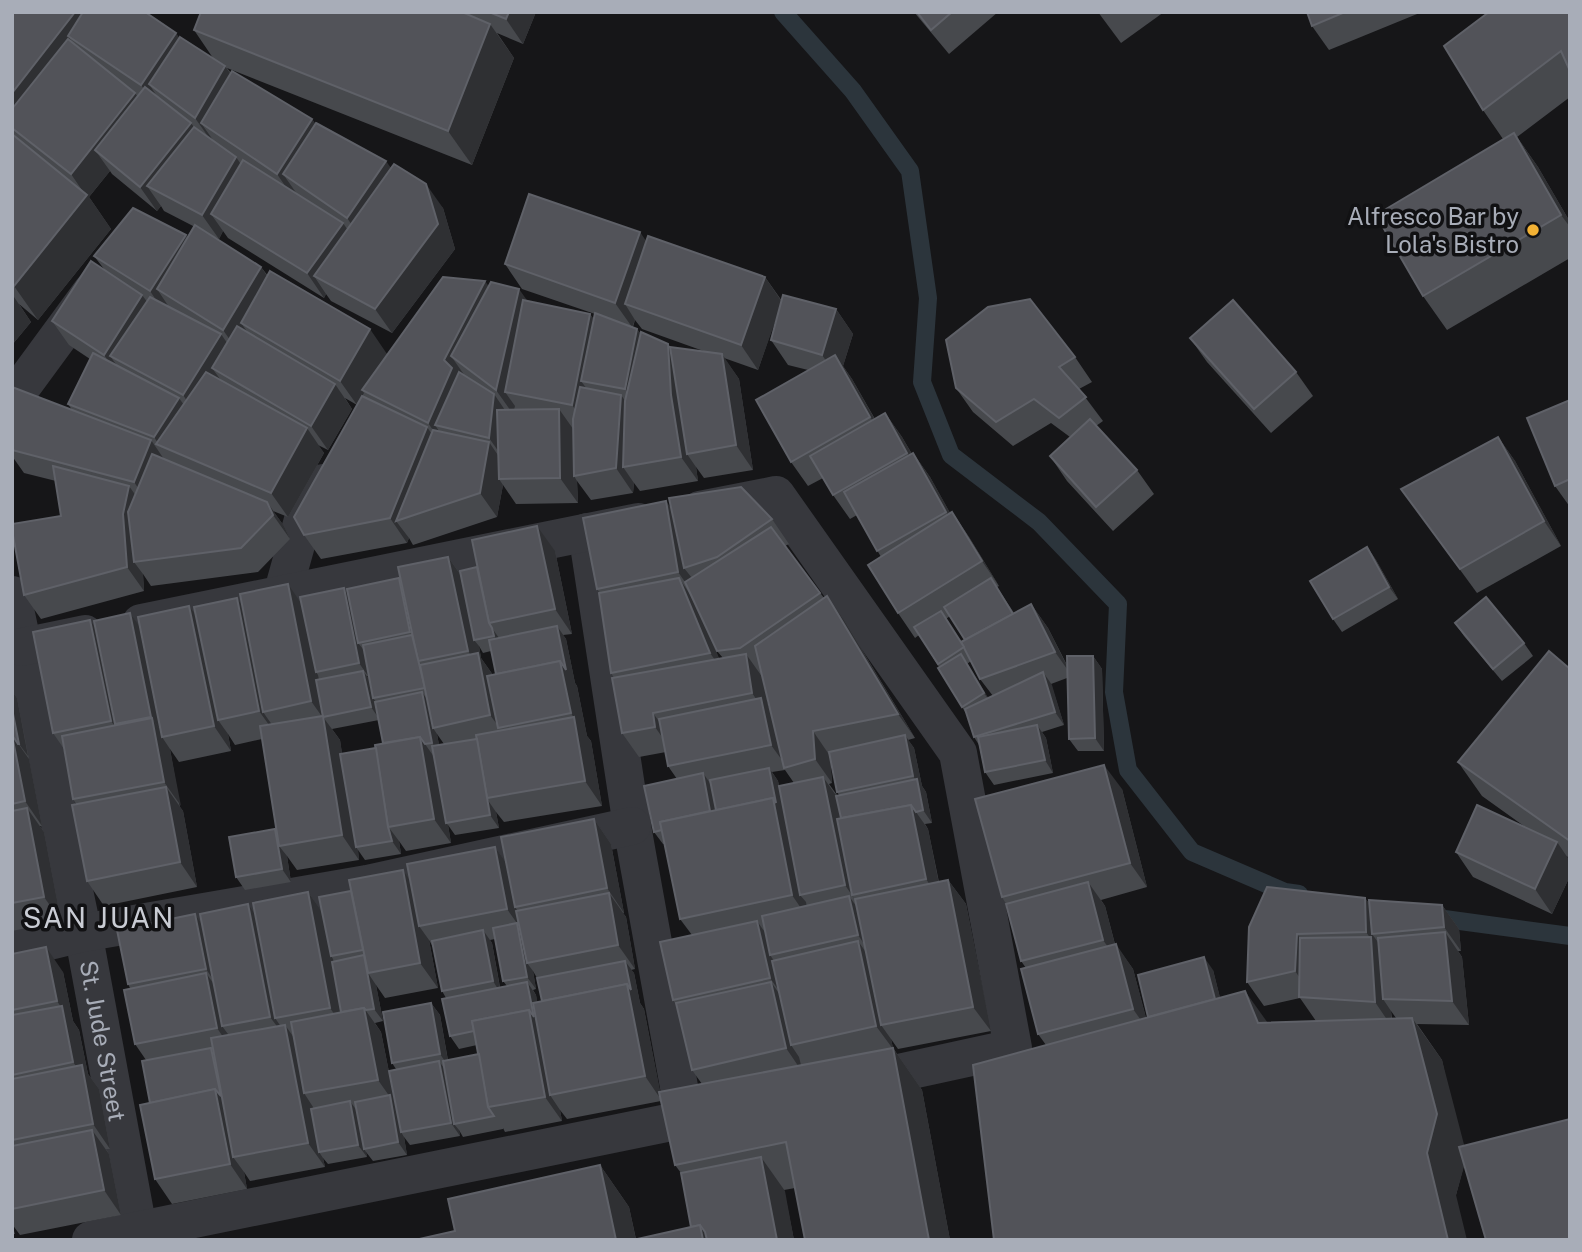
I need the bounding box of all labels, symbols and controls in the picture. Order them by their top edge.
place label: Alfresco Bar by Lola's Bistro [1347,202,1519,258]
marker: Alfresco Bar by Lola's Bistro [1525,222,1541,238]
district label: SAN JUAN [23,901,175,934]
street label: St. Jude Street [75,958,132,1123]

